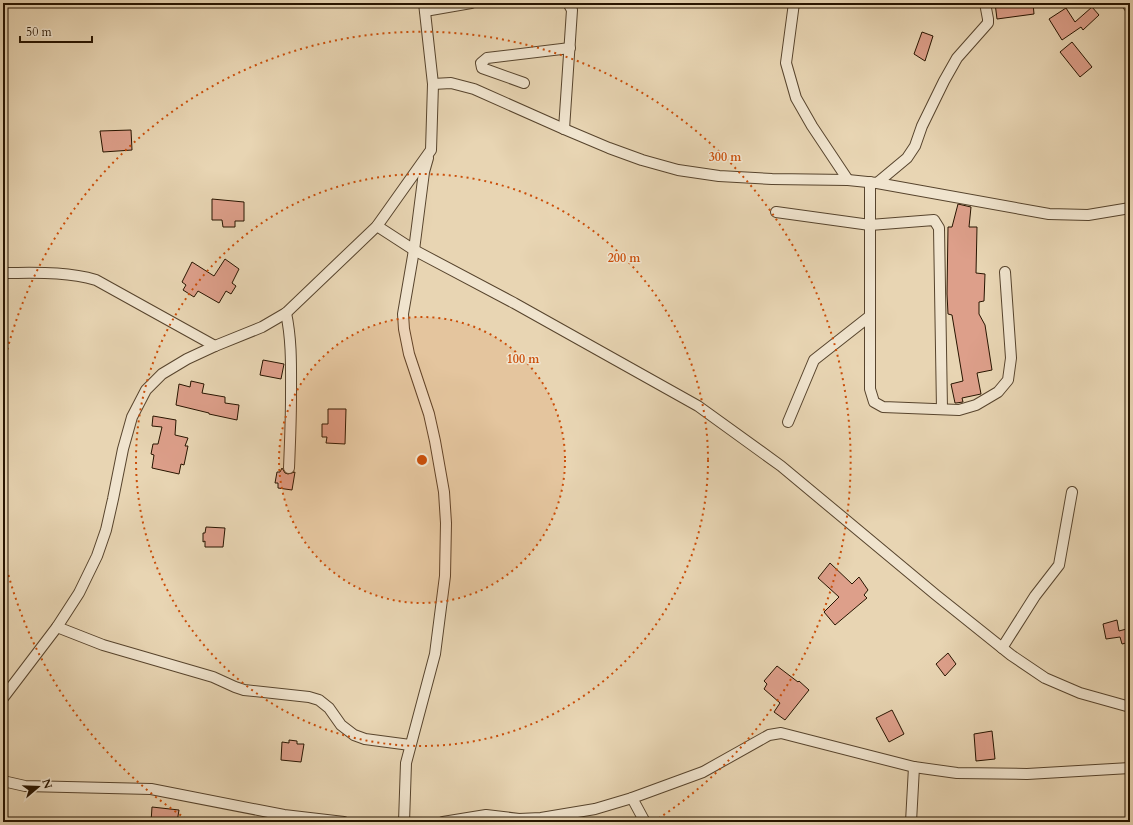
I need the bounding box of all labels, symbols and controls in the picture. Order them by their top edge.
scale bar [20,18,92,44]
text: 50 m [26,24,53,40]
text: 300 m [709,149,742,165]
text: 200 m [608,250,641,266]
text: 100 m [507,351,540,367]
centre of rings [415,453,429,467]
north arrow [18,767,58,807]
text: N [38,777,56,791]

